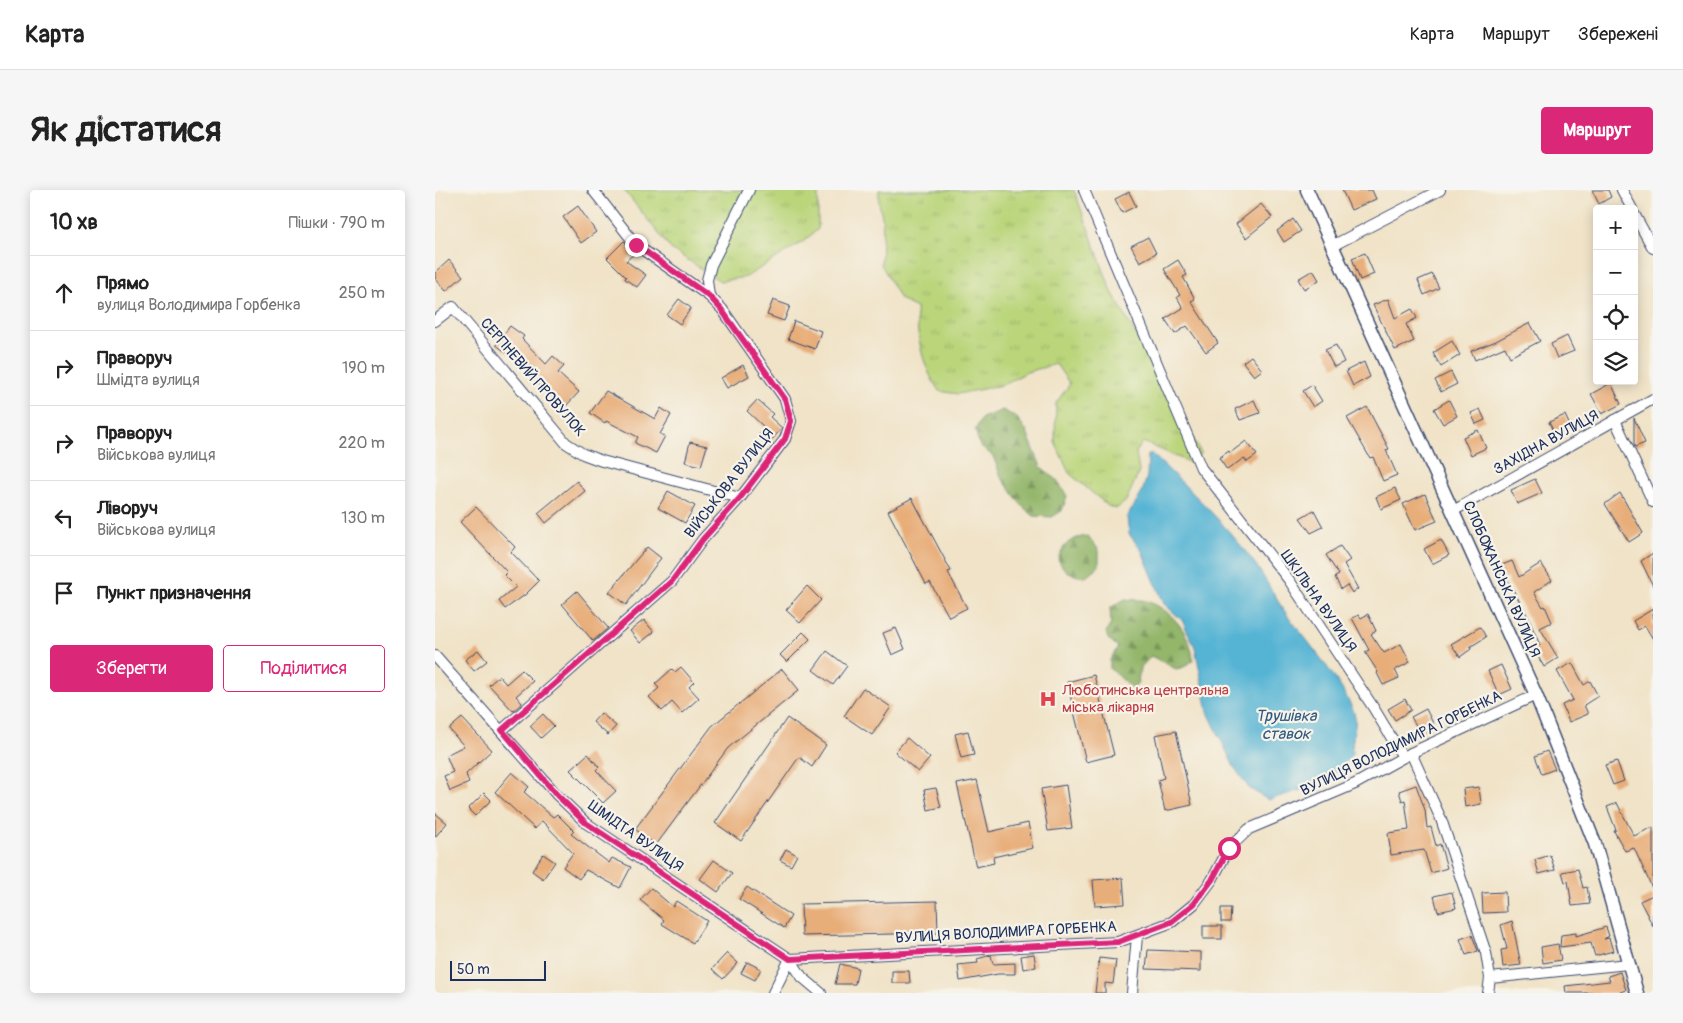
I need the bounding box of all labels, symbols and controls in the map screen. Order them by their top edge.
text: Карта [25,20,84,49]
text: Карта [1410,23,1454,46]
text: Маршрут [1482,23,1550,46]
text: Збережені [1578,23,1658,46]
button: Маршрут [1541,107,1653,154]
text: Як дістатися [30,108,221,152]
map controls [1593,205,1638,385]
button: + [1593,205,1638,250]
text: 10 хв [50,209,98,236]
text: Пішки · 790 m [288,213,385,233]
route end [625,234,648,257]
button: − [1593,250,1638,295]
text: Прямо [97,271,149,295]
icon: ahead [50,279,78,307]
text: 250 m [339,283,385,303]
text: вулиця Володимира Горбенка [97,295,300,315]
button: locate [1593,295,1638,340]
street label: СЕРПНЕВИЙ ПРОВУЛОК [476,314,589,441]
button: layers [1593,340,1638,385]
text: Праворуч [97,346,172,370]
icon: right [50,354,78,382]
text: 190 m [342,358,385,378]
text: Шмідта вулиця [97,370,200,390]
street label: ЗАХІДНА ВУЛИЦЯ [1490,406,1602,479]
text: Праворуч [97,421,172,445]
street label: ВІЙСЬКОВА ВУЛИЦЯ [681,424,778,542]
icon: right [50,429,78,457]
text: 220 m [339,433,385,453]
text: Військова вулиця [97,445,216,465]
text: Ліворуч [97,496,158,520]
street label: СЛОБОЖАНСЬКА ВУЛИЦЯ [1458,498,1545,660]
icon: left [50,504,78,532]
text: 130 m [341,508,385,528]
text: Військова вулиця [97,520,216,540]
street label: ШКІЛЬНА ВУЛИЦЯ [1276,547,1361,656]
icon: arrive [50,579,78,607]
text: Пункт призначення [97,581,251,605]
button: Зберегти [50,645,213,692]
button: Поділитися [223,645,385,692]
place label: Люботинська центральна міська лікарня [1061,681,1229,717]
street label: ВУЛИЦЯ ВОЛОДИМИРА ГОРБЕНКА [1297,686,1505,801]
hospital icon: Люботинська центральна міська лікарня [1038,689,1058,709]
water label: Трушівка ставок [1255,706,1318,744]
street label: ШМІДТА ВУЛИЦЯ [584,796,687,876]
route start [1218,837,1241,860]
street label: ВУЛИЦЯ ВОЛОДИМИРА ГОРБЕНКА [895,917,1117,948]
scale bar [450,958,546,981]
text: 50 m [457,961,490,978]

